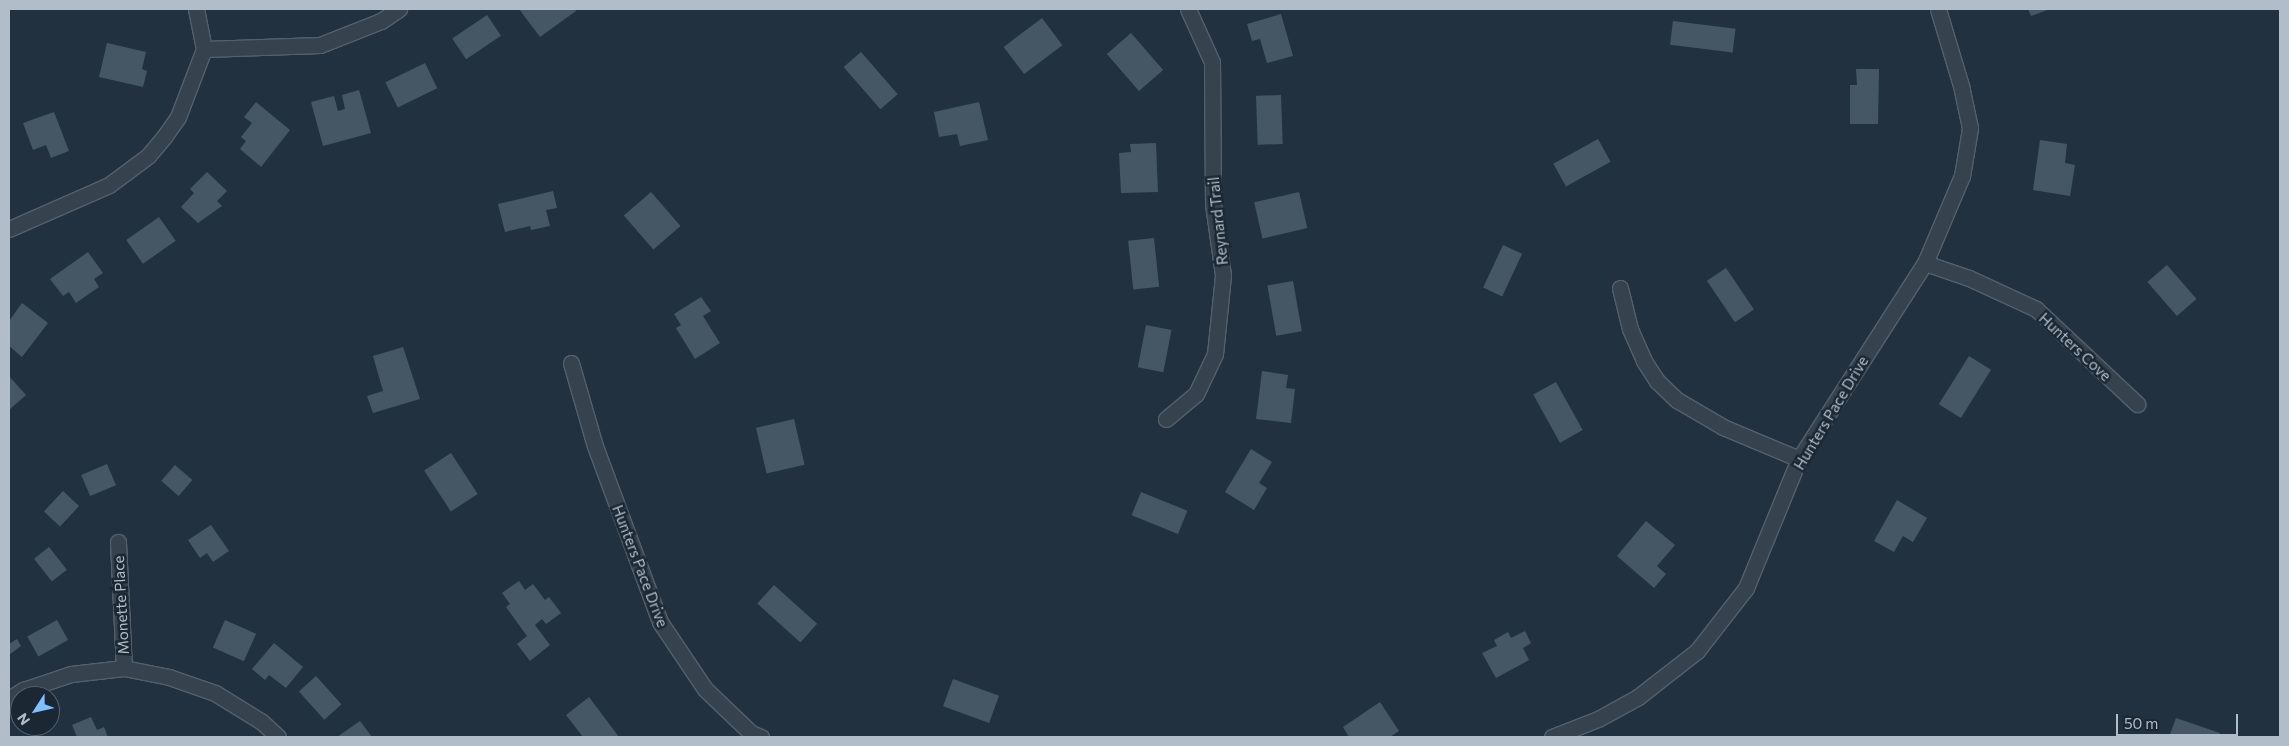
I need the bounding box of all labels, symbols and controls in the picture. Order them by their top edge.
street label: Reynard Trail [1204,176,1232,266]
street label: Hunters Cove [2035,309,2115,385]
street label: Hunters Pace Drive [1790,353,1872,473]
street label: Hunters Pace Drive [608,502,672,630]
street label: Monette Place [109,555,133,655]
north arrow [10,686,60,736]
scale bar [2119,704,2242,736]
text: N [13,710,33,728]
text: 50 m [2124,714,2158,732]

